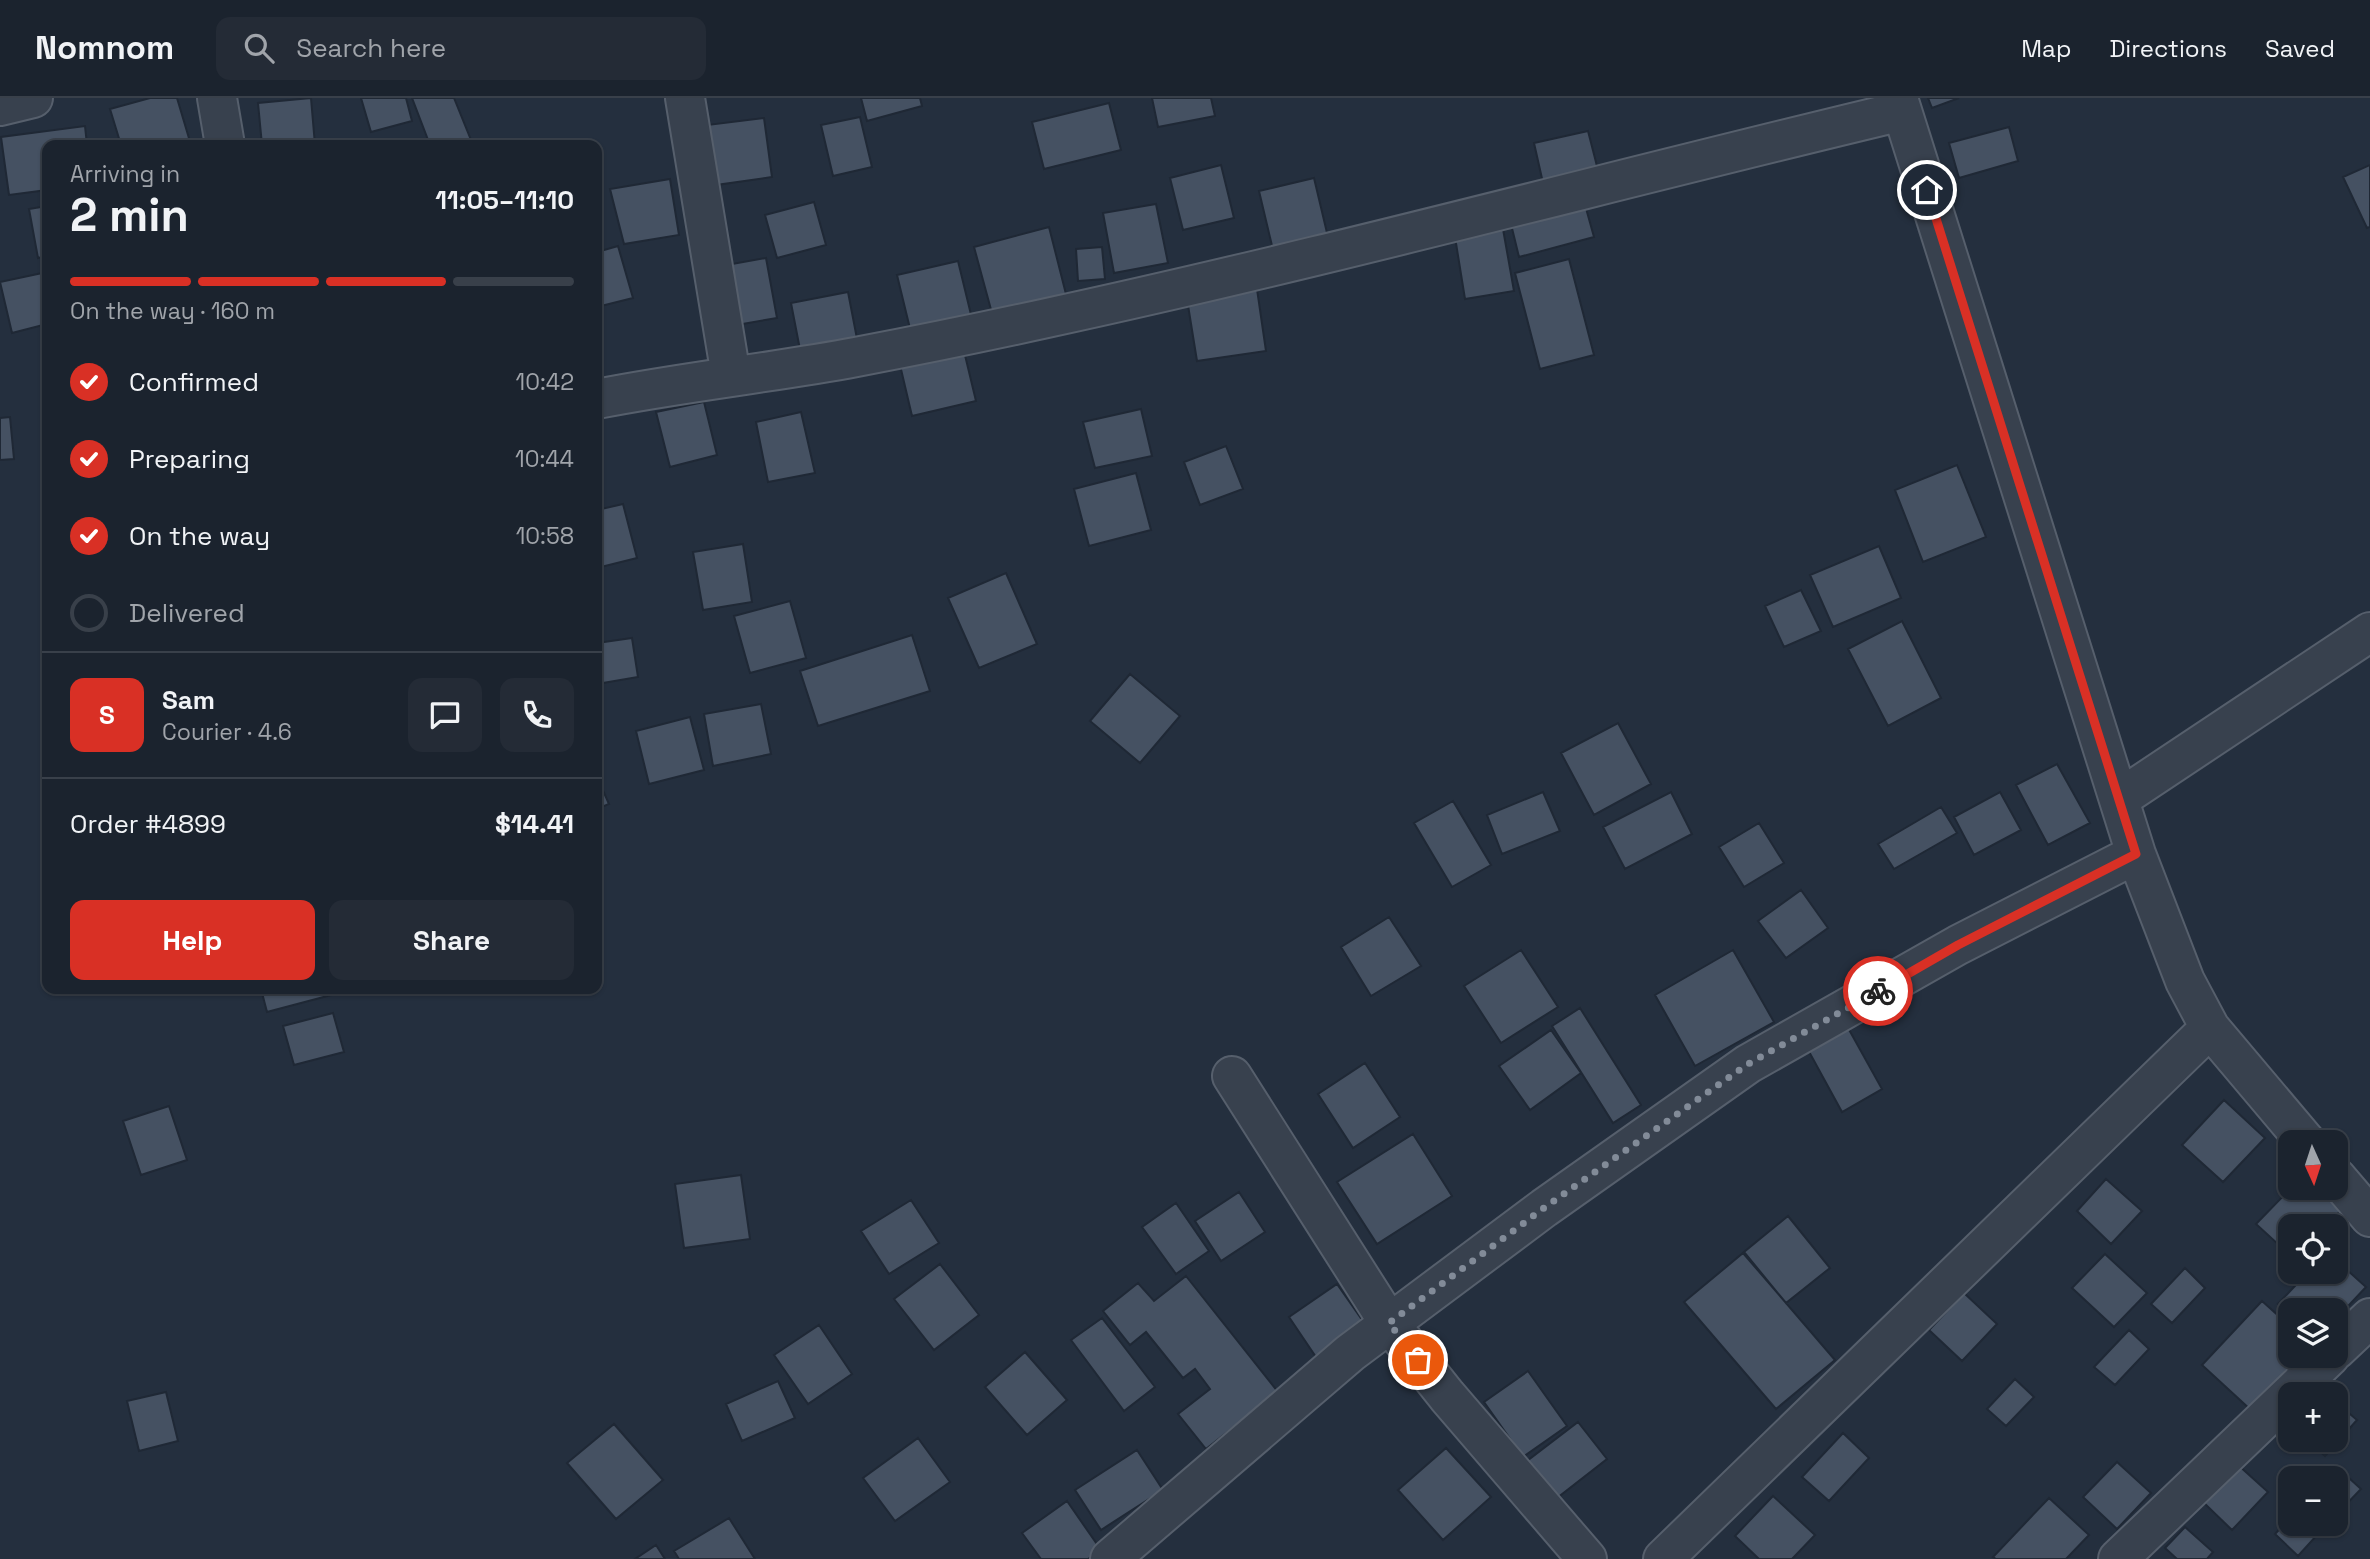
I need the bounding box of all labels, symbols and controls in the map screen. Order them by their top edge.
search box [216,17,706,80]
text: Nomnom [35,27,174,69]
icon: search [240,29,278,67]
text: Search here [296,31,446,65]
text: Map [2021,33,2071,64]
text: Directions [2109,33,2227,64]
text: Saved [2265,33,2335,64]
text: Arriving in [70,159,180,189]
pin [1897,160,1957,220]
icon: home [1908,171,1946,209]
text: 11:05–11:10 [435,183,574,217]
text: 2 min [70,186,189,244]
text: On the way · 160 m [70,296,275,326]
icon: check [70,363,108,401]
text: Confirmed [129,365,259,399]
text: 10:42 [516,367,574,397]
icon: check [70,440,108,478]
text: Preparing [129,442,250,476]
text: 10:44 [515,444,574,474]
icon: check [70,517,108,555]
text: On the way [129,519,270,553]
text: 10:58 [516,521,574,551]
text: Delivered [129,596,245,630]
button: chat [408,678,482,752]
button: phone [500,678,574,752]
text: Sam [162,683,215,717]
text: S [99,698,115,732]
text: Courier · 4.6 [162,717,292,747]
text: Order #4899 [70,807,226,841]
text: $14.41 [495,807,574,841]
button: Help [70,900,315,980]
button: Share [329,900,574,980]
courier [1843,956,1913,1026]
icon: bike [1859,972,1897,1010]
north arrow [2278,1130,2348,1200]
map controls [2278,1130,2348,1536]
button: locate [2278,1214,2348,1284]
button: layers [2278,1298,2348,1368]
pin [1388,1330,1448,1390]
icon: bag [1399,1341,1437,1379]
button: + [2278,1382,2348,1452]
button: − [2278,1466,2348,1536]

